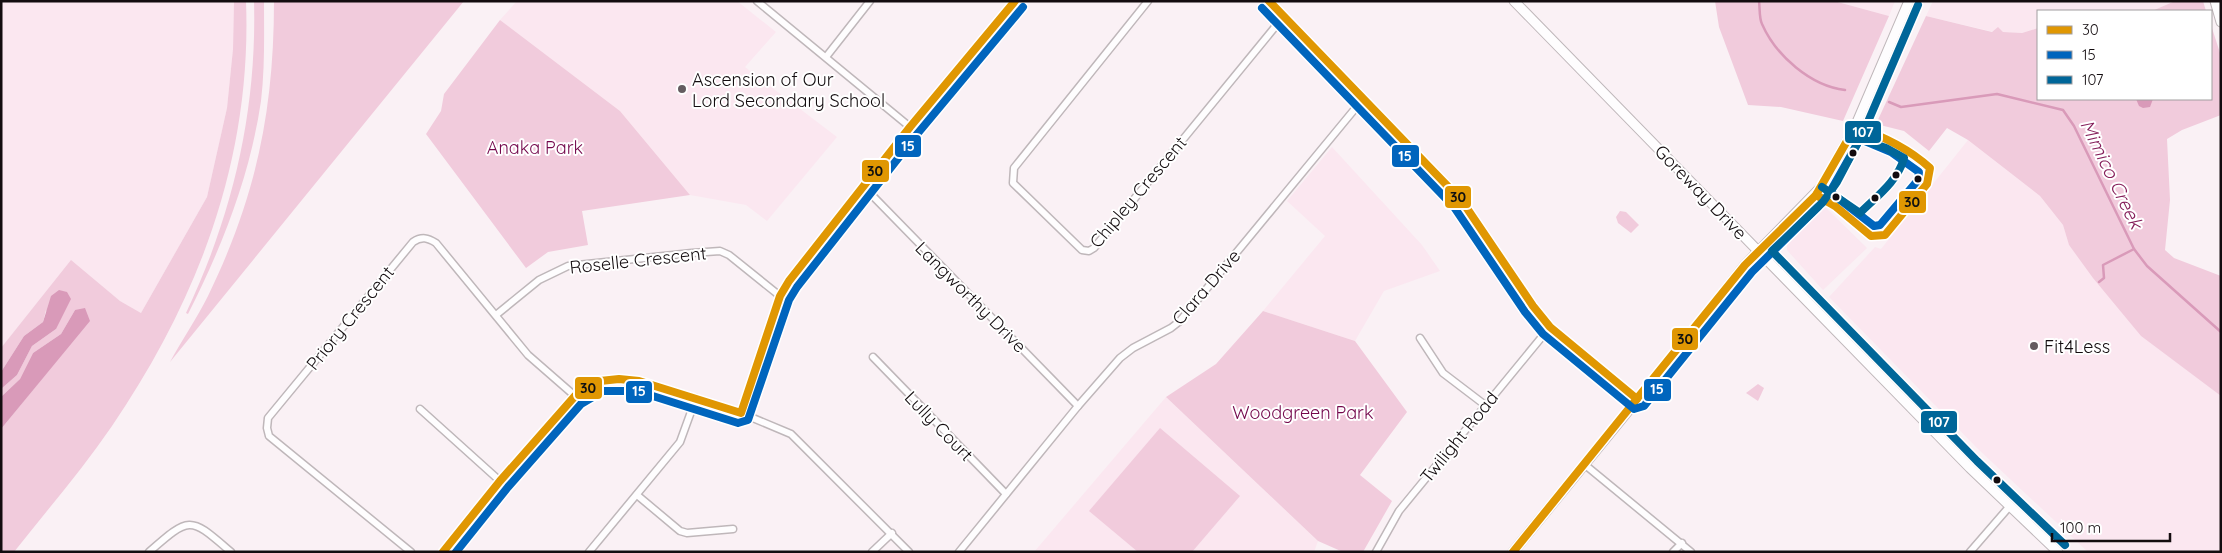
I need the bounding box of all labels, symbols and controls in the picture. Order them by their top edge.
legend [2037,10,2212,100]
text: 30 [2082,20,2099,39]
text: 15 [2082,45,2096,64]
place label: Ascension of Our Lord Secondary School [692,68,885,112]
text: 107 [2082,70,2104,89]
marker: Ascension of Our Lord Secondary School [676,83,688,95]
water label: Mimico Creek [2075,115,2150,234]
line badge: 107 [1844,120,1882,144]
text: 107 [1852,123,1874,141]
street label: Chipley Crescent [1085,131,1191,253]
line badge: 15 [894,134,922,158]
park label: Anaka Park [487,136,583,159]
text: 15 [901,137,915,155]
street label: Goreway Drive [1650,140,1752,244]
line badge: 15 [1391,144,1420,168]
text: 15 [1398,147,1412,165]
unlabelled marker [1848,148,1858,158]
line badge: 30 [861,159,890,183]
text: 30 [867,162,883,180]
unlabelled marker [1891,170,1901,180]
unlabelled marker [1913,174,1923,184]
line badge: 30 [1444,185,1472,209]
text: 30 [1450,188,1466,206]
line badge: 30 [1898,190,1927,214]
unlabelled marker [1831,192,1841,202]
unlabelled marker [1870,193,1880,203]
text: 30 [1904,193,1920,211]
street label: Langworthy Drive [910,236,1032,358]
street label: Roselle Crescent [568,241,708,279]
street label: Clara Drive [1167,244,1245,330]
street label: Priory Crescent [301,261,399,375]
line badge: 30 [1671,327,1699,351]
text: 30 [1677,330,1693,348]
place label: Fit4Less [2044,335,2110,358]
marker: Fit4Less [2028,340,2040,352]
line badge: 30 [574,376,603,400]
line badge: 15 [1643,378,1672,402]
text: 30 [580,379,596,397]
line badge: 15 [625,380,653,404]
text: 15 [1650,380,1664,398]
text: 15 [632,382,646,400]
street label: Lully Court [900,386,978,466]
street label: Twilight Road [1415,387,1503,487]
park label: Woodgreen Park [1232,401,1374,424]
line badge: 107 [1920,410,1958,434]
text: 107 [1928,413,1950,431]
unlabelled marker [1992,475,2002,485]
scale bar [2052,510,2170,542]
text: 100 m [2060,518,2101,537]

